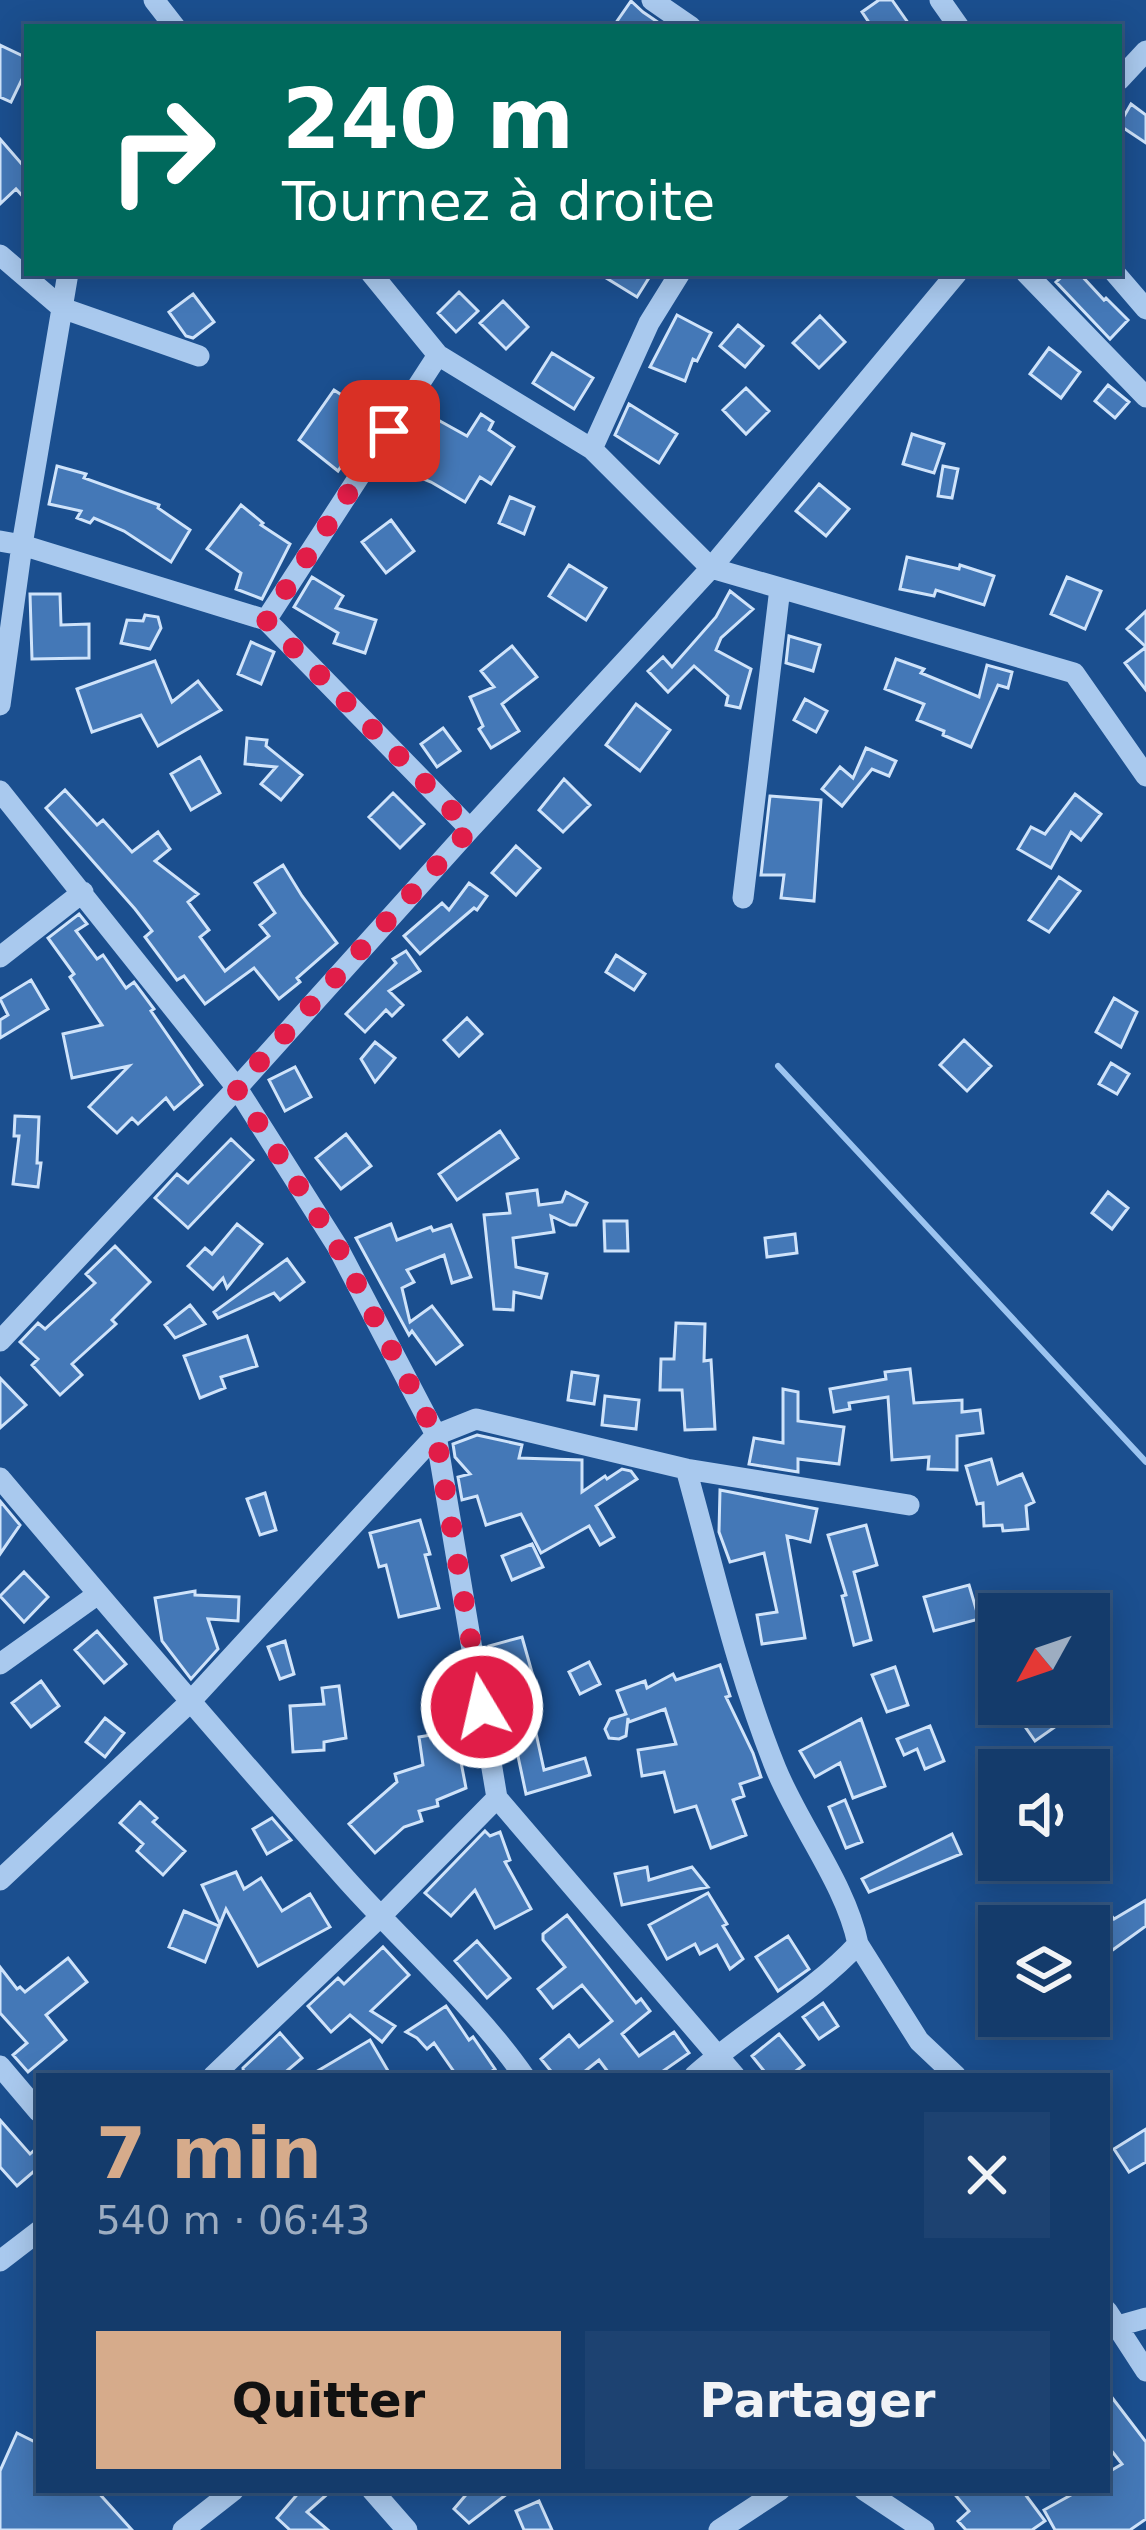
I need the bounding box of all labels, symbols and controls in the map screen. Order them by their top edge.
text: 240 m [282,70,574,168]
icon: right [84,72,240,228]
text: Tournez à droite [282,170,715,233]
pin [338,380,440,482]
icon: arrive [356,398,422,464]
north arrow [978,1593,1110,1725]
map controls [978,1593,1110,2037]
position arrow [419,1644,545,1770]
button: sound [978,1749,1110,1881]
button: layers [978,1905,1110,2037]
text: 7 min [96,2111,322,2195]
button: close [924,2112,1050,2238]
text: 540 m · 06:43 [96,2198,370,2243]
button: Quitter [96,2331,561,2469]
button: Partager [585,2331,1050,2469]

